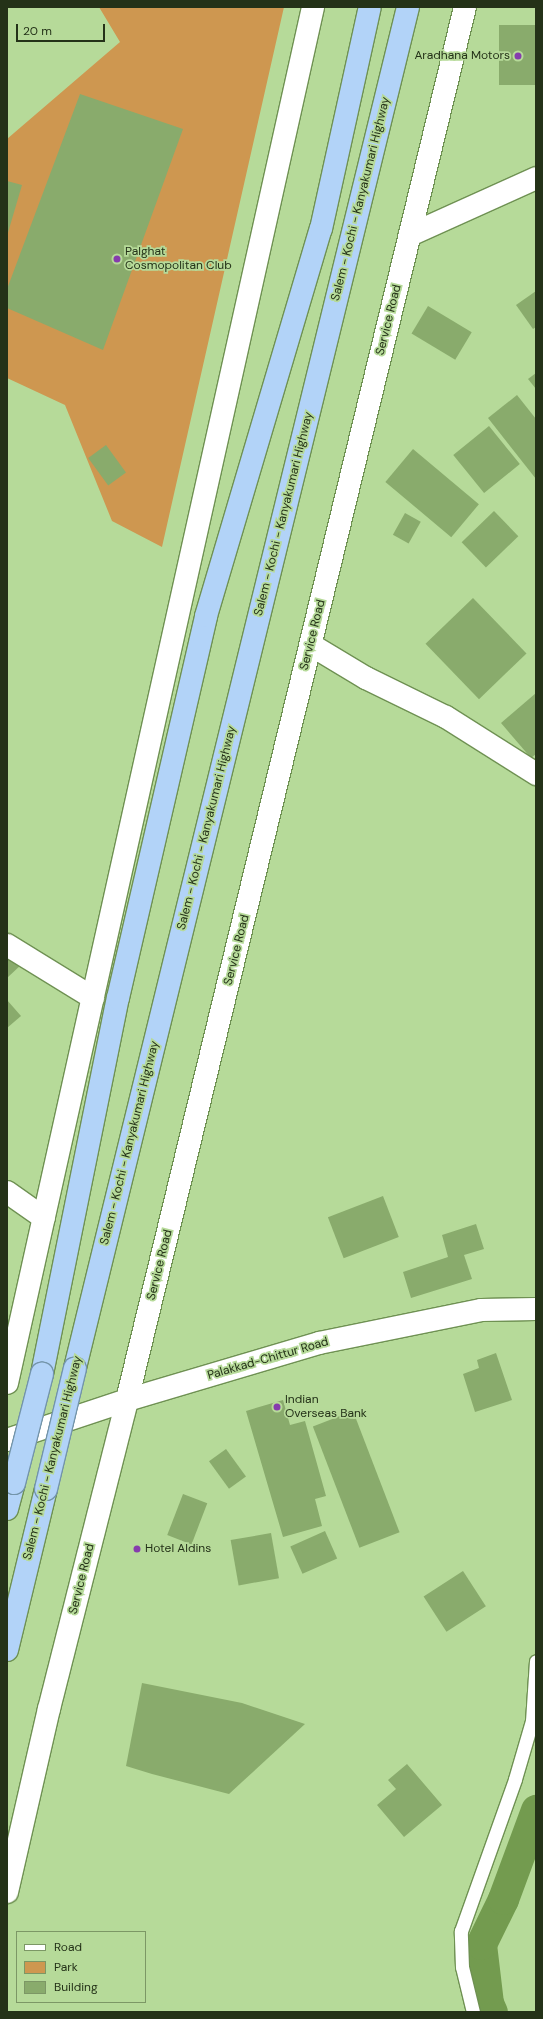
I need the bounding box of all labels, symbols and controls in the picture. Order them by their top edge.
scale bar [18,16,107,42]
text: 20 m [23,23,52,39]
place label: Aradhana Motors [414,49,510,63]
marker: Aradhana Motors [513,51,523,61]
street label: Salem - Kochi - Kanyakumari Highway [329,95,393,303]
place label: Palghat Cosmopolitan Club [125,245,232,273]
marker: Palghat Cosmopolitan Club [112,254,122,264]
street label: Service Road [373,283,405,357]
street label: Salem - Kochi - Kanyakumari Highway [252,410,316,618]
street label: Service Road [297,598,329,672]
street label: Salem - Kochi - Kanyakumari Highway [175,724,239,932]
street label: Service Road [221,913,253,987]
street label: Salem - Kochi - Kanyakumari Highway [98,1039,162,1247]
street label: Service Road [144,1228,176,1302]
street label: Palakkad-Chittur Road [206,1335,330,1383]
street label: Salem - Kochi - Kanyakumari Highway [21,1354,85,1562]
place label: Indian Overseas Bank [285,1393,367,1421]
marker: Indian Overseas Bank [272,1402,282,1412]
street label: Service Road [66,1542,98,1616]
place label: Hotel Aldins [145,1542,211,1556]
marker: Hotel Aldins [132,1544,142,1554]
legend [16,1931,146,2003]
text: Road [54,1939,82,1955]
text: Park [54,1959,78,1975]
text: Building [54,1979,98,1995]

